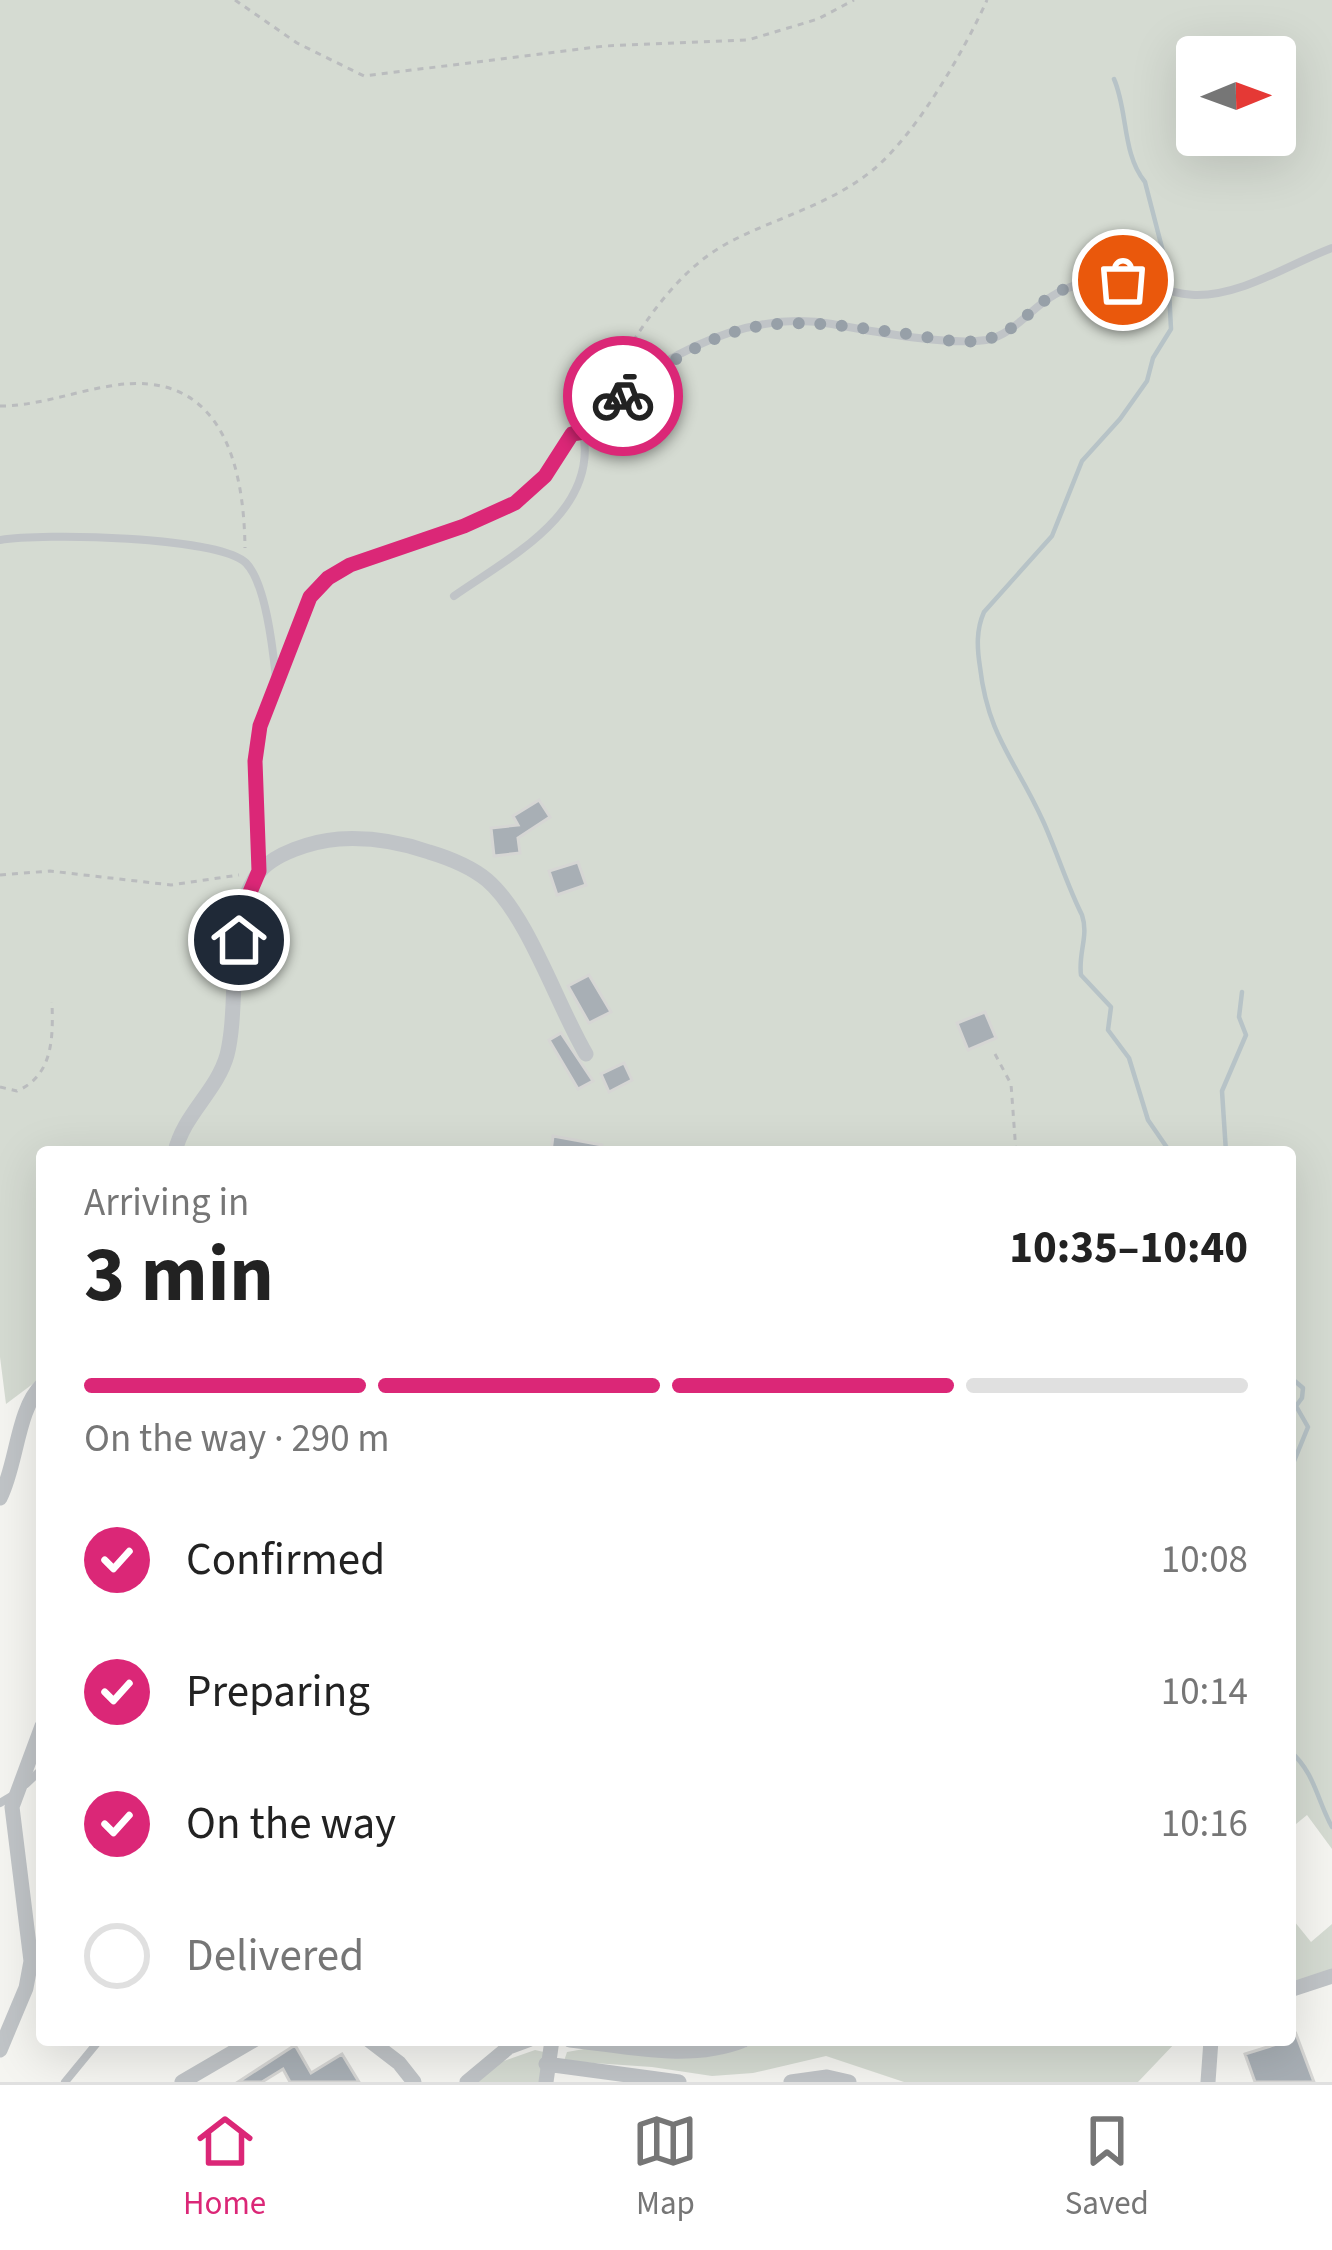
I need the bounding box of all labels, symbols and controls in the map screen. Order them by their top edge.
north arrow [1176,36,1296,156]
map controls [1176,36,1296,156]
pin [1072,229,1174,331]
icon: bag [1090,247,1156,313]
courier [563,336,683,456]
icon: bike [590,363,656,429]
pin [188,889,290,991]
icon: home [206,907,272,973]
text: Arriving in [84,1175,249,1231]
text: 10:35–10:40 [1009,1216,1248,1280]
text: 3 min [84,1220,274,1331]
text: On the way · 290 m [84,1411,390,1467]
icon: check [84,1527,150,1593]
text: Confirmed [186,1528,385,1592]
text: 10:08 [1161,1532,1248,1588]
icon: check [84,1659,150,1725]
text: Preparing [186,1660,370,1724]
text: 10:14 [1161,1664,1248,1720]
icon: check [84,1791,150,1857]
text: On the way [186,1792,396,1856]
text: 10:16 [1161,1796,1248,1852]
text: Delivered [186,1924,364,1988]
tab: Home [183,2108,266,2227]
tab: Map [632,2108,698,2227]
tab: Saved [1065,2108,1149,2227]

